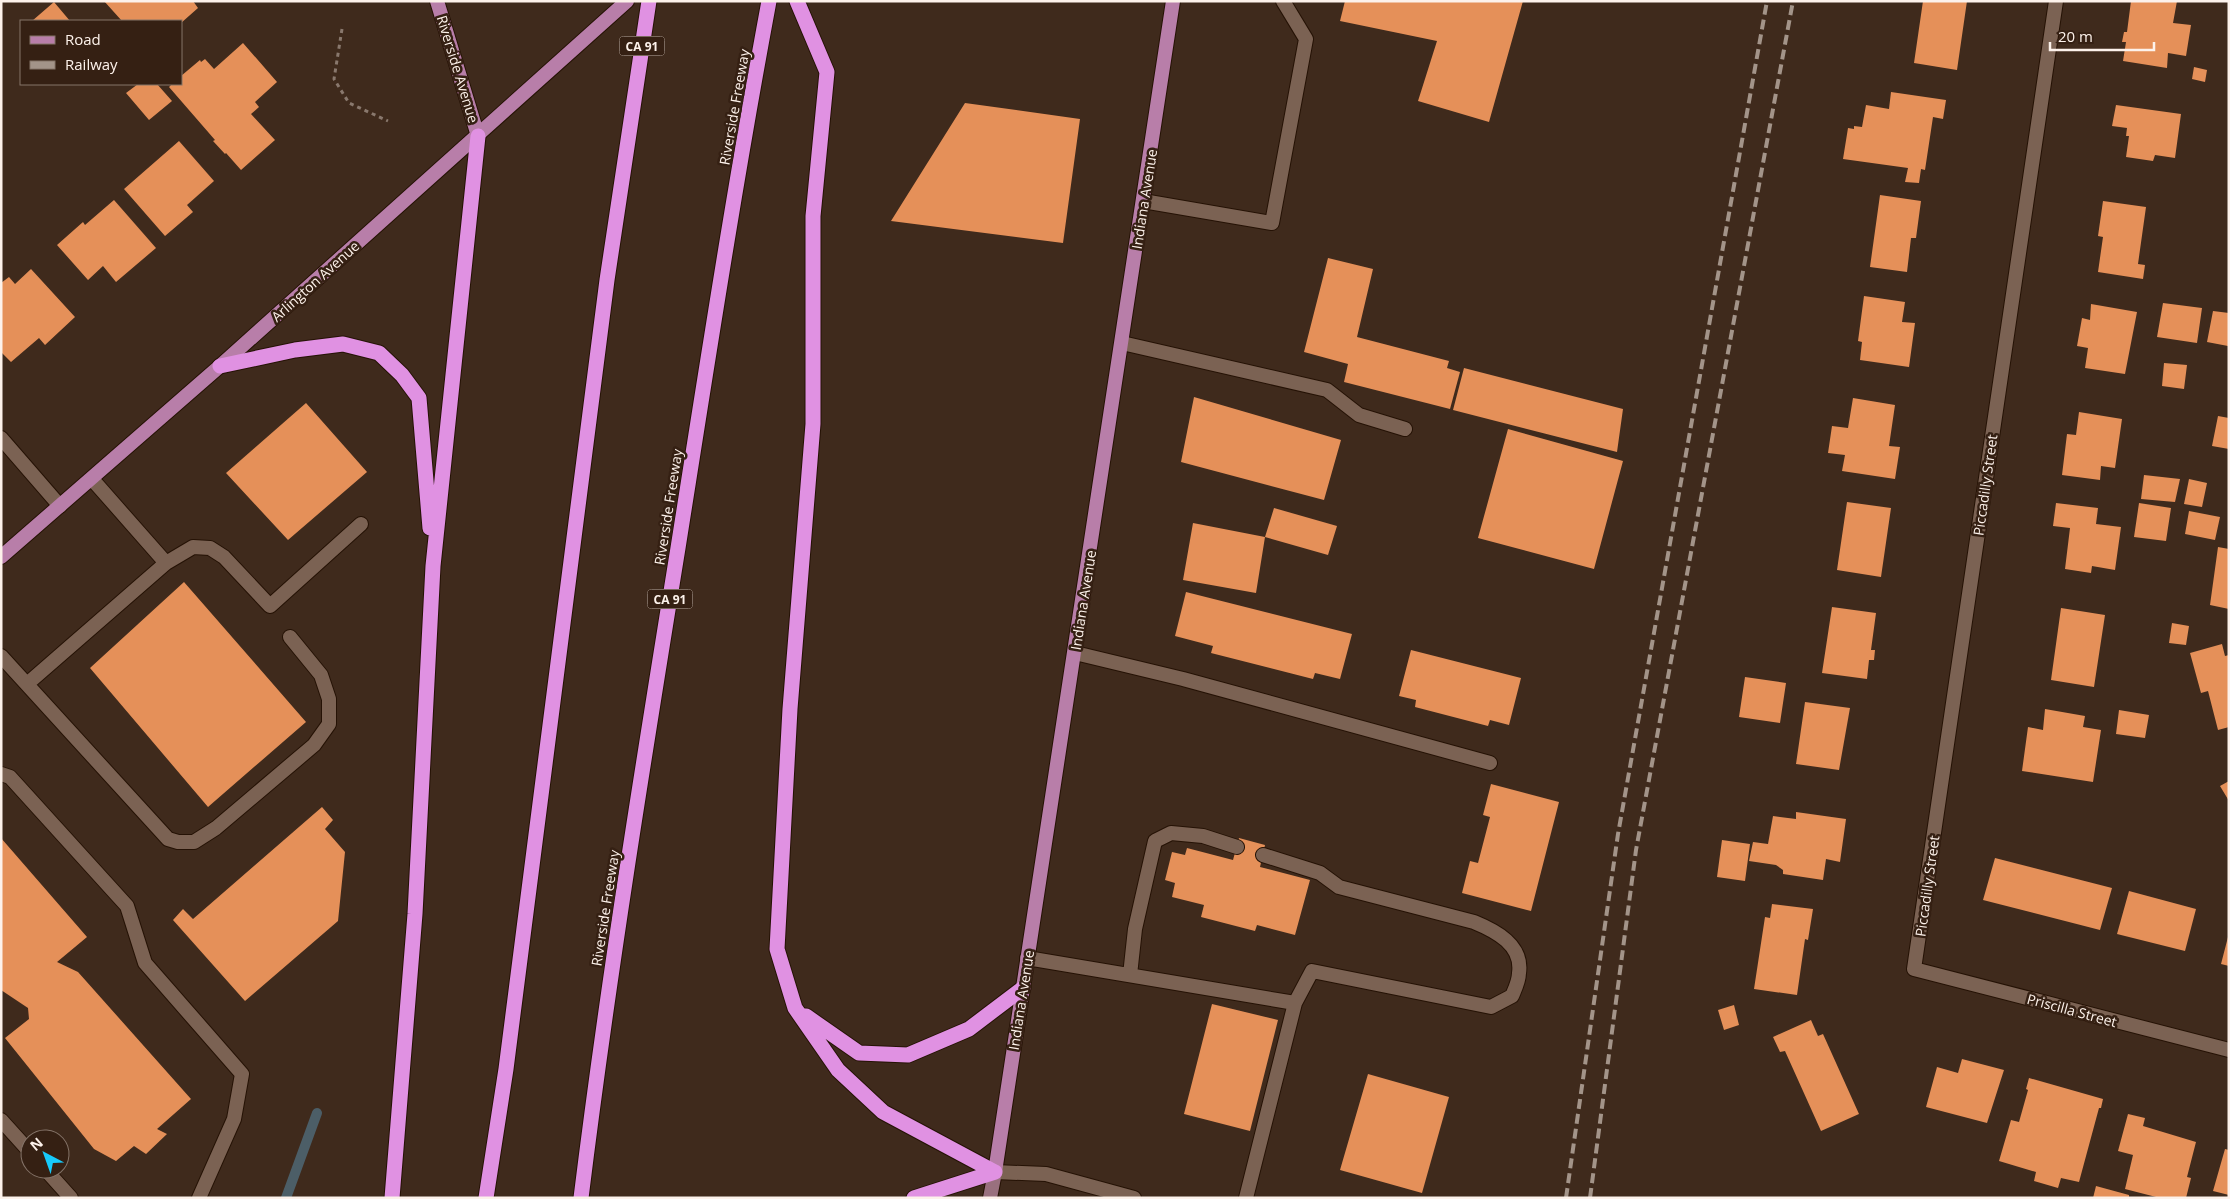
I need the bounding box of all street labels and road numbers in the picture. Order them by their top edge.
street label: Riverside Avenue [433,13,483,125]
road number: CA 91 [620,36,664,56]
street label: Riverside Freeway [714,47,754,166]
street label: Indiana Avenue [1127,147,1161,250]
street label: Arlington Avenue [267,236,363,326]
street label: Piccadilly Street [1968,433,2002,537]
street label: Riverside Freeway [649,447,687,566]
street label: Indiana Avenue [1066,548,1100,651]
road number: CA 91 [648,590,692,608]
street label: Piccadilly Street [1910,834,1944,938]
street label: Riverside Freeway [586,848,624,967]
street label: Indiana Avenue [1004,948,1038,1051]
street label: Priscilla Street [2025,989,2119,1031]

